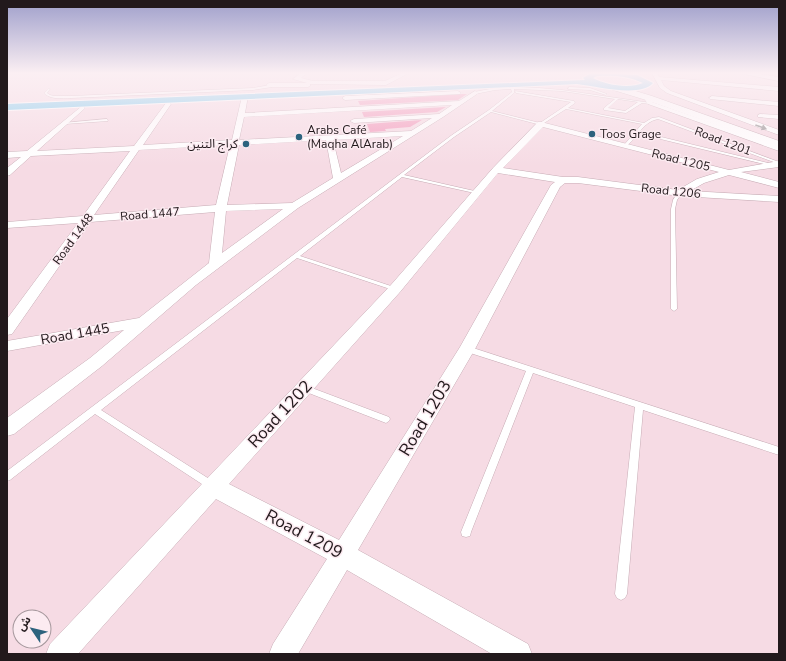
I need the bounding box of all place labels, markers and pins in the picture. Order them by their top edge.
place label: Arabs Café (Maqha AlArab) [307,122,393,152]
place label: Toos Grage [600,126,661,142]
marker: Toos Grage [587,129,597,139]
marker: Arabs Café (Maqha AlArab) [294,132,304,142]
place label: كراج التنين [187,136,239,153]
marker: كراج التنين [241,139,251,149]

